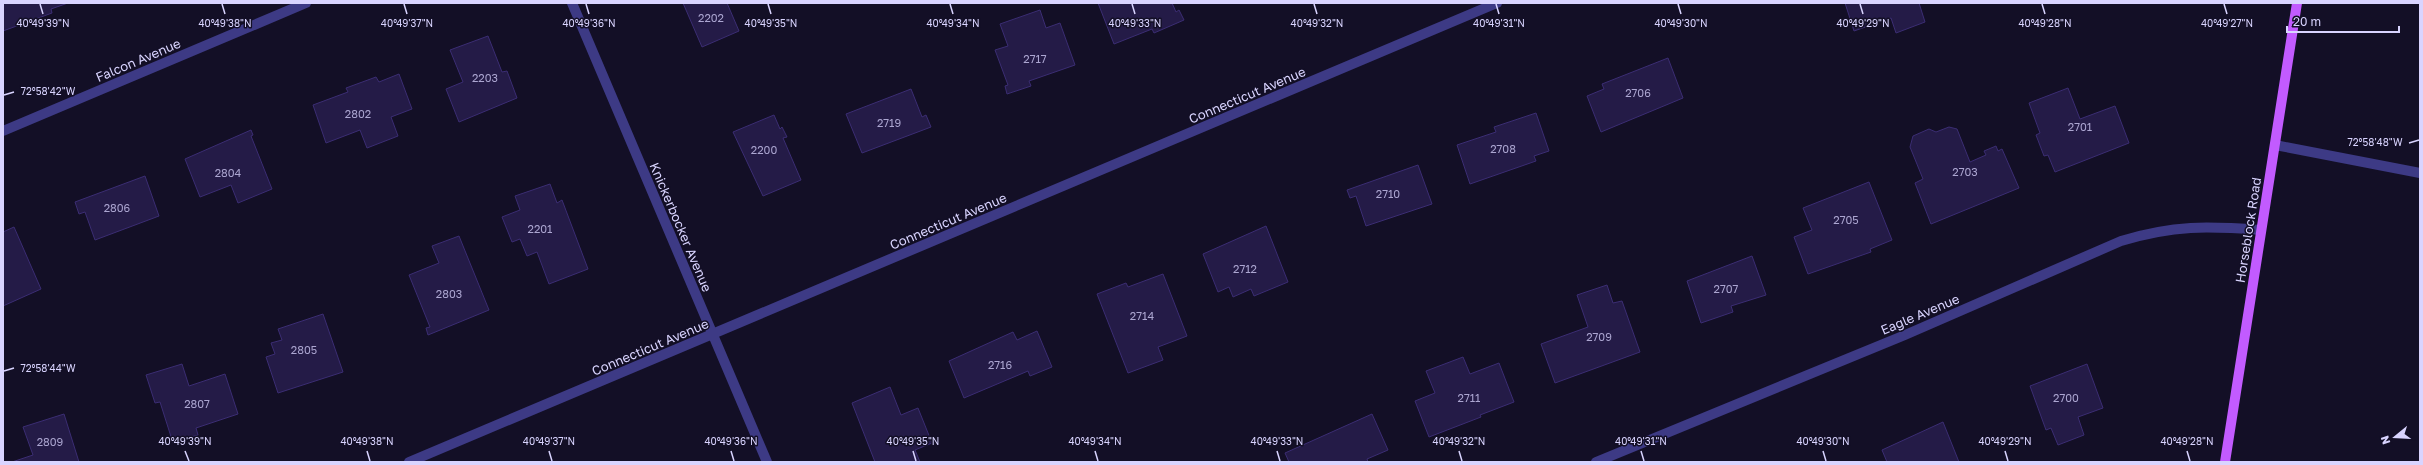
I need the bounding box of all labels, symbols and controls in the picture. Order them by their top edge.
scale bar [2287,8,2399,34]
house number: 2202 [698,11,724,24]
text: 20 m [2293,14,2321,29]
text: 40°49'39"N [16,17,70,29]
text: 40°49'38"N [198,17,252,29]
text: 40°49'37"N [381,17,433,29]
text: 40°49'36"N [562,17,616,29]
text: 40°49'35"N [745,17,797,29]
text: 40°49'34"N [926,17,980,29]
text: 40°49'33"N [1109,17,1161,29]
text: 40°49'32"N [1291,17,1343,29]
text: 40°49'31"N [1473,17,1525,29]
text: 40°49'30"N [1654,17,1708,29]
text: 40°49'29"N [1837,17,1890,29]
text: 40°49'28"N [2018,17,2072,29]
text: 40°49'27"N [2201,17,2253,29]
street label: Falcon Avenue [93,35,183,85]
house number: 2717 [1023,52,1047,65]
street label: Connecticut Avenue [1186,63,1308,127]
house number: 2203 [472,71,498,84]
text: 72°58'42"W [21,85,76,97]
house number: 2706 [1625,86,1651,99]
house number: 2802 [345,107,371,120]
house number: 2719 [877,116,901,129]
house number: 2701 [2068,120,2092,133]
text: 72°58'48"W [2348,136,2403,148]
house number: 2708 [1490,142,1516,155]
house number: 2200 [751,143,777,156]
street label: Knickerbocker Avenue [646,160,716,294]
house number: 2703 [1952,165,1978,178]
house number: 2804 [215,166,242,179]
street label: Horseblock Road [2232,176,2264,284]
house number: 2710 [1376,187,1400,200]
street label: Connecticut Avenue [887,189,1009,253]
house number: 2806 [104,201,131,214]
house number: 2705 [1833,213,1859,226]
house number: 2201 [528,222,552,235]
house number: 2712 [1233,262,1257,275]
house number: 2707 [1714,282,1739,295]
house number: 2803 [436,287,462,300]
street label: Eagle Avenue [1878,290,1962,338]
house number: 2714 [1130,309,1154,322]
street label: Connecticut Avenue [589,315,711,379]
house number: 2709 [1586,330,1612,343]
house number: 2805 [291,343,317,356]
house number: 2716 [988,358,1012,371]
text: 72°58'44"W [21,362,76,374]
house number: 2711 [1458,391,1480,404]
house number: 2700 [2053,391,2079,404]
house number: 2807 [184,397,210,410]
north arrow [2375,417,2415,457]
text: N [2378,434,2392,446]
house number: 2809 [37,435,63,448]
text: 40°49'39"N [158,435,212,447]
text: 40°49'38"N [340,435,394,447]
text: 40°49'37"N [523,435,575,447]
text: 40°49'36"N [704,435,758,447]
text: 40°49'35"N [887,435,939,447]
text: 40°49'34"N [1068,435,1122,447]
text: 40°49'33"N [1251,435,1303,447]
text: 40°49'32"N [1433,435,1485,447]
text: 40°49'31"N [1615,435,1667,447]
text: 40°49'30"N [1796,435,1850,447]
text: 40°49'29"N [1979,435,2032,447]
text: 40°49'28"N [2160,435,2214,447]

